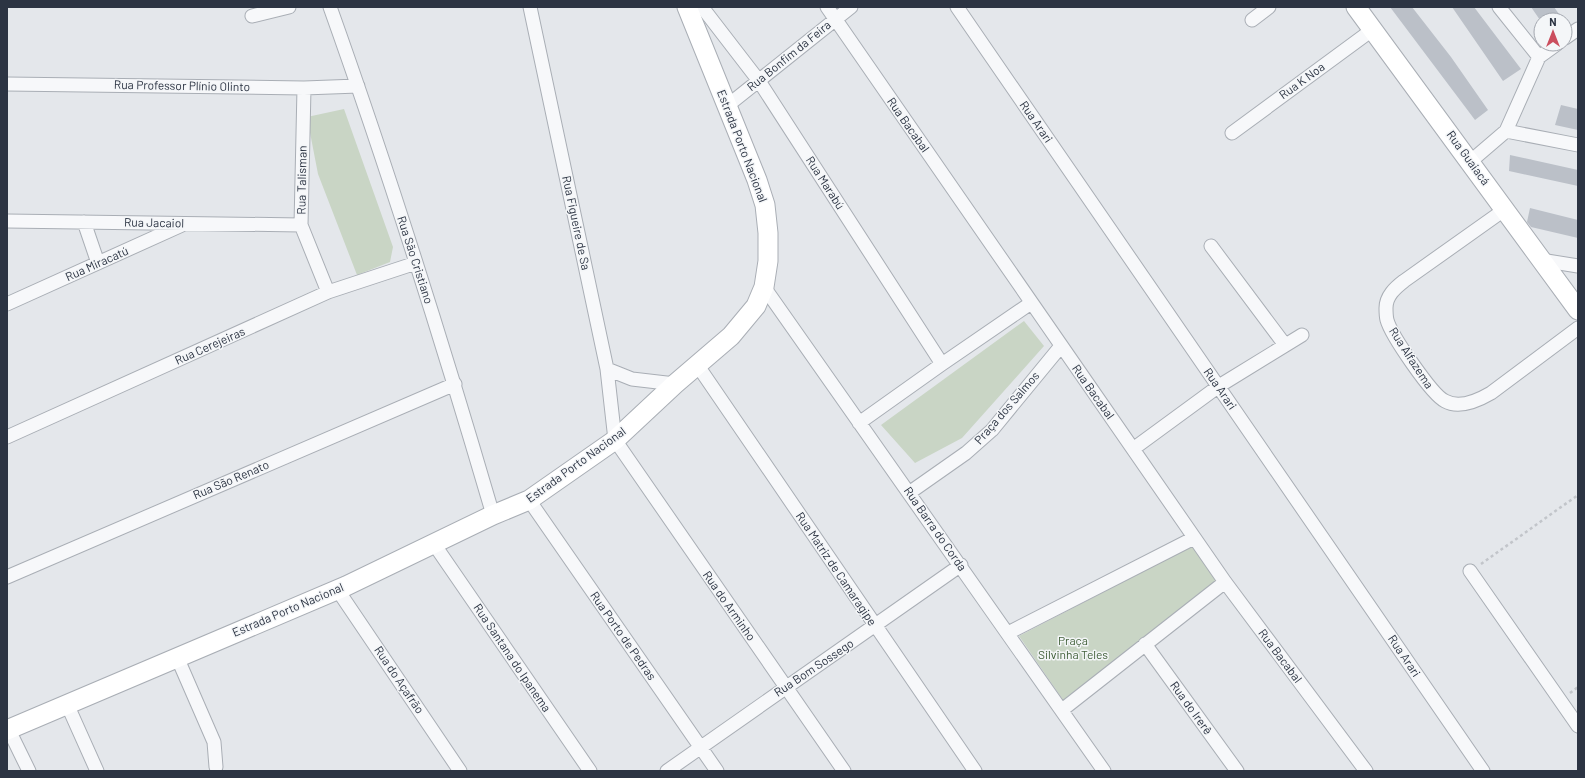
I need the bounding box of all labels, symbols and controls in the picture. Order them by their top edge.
north arrow [1533,12,1573,52]
text: N [1549,15,1557,28]
street label: Rua Bonfim da Feira [744,17,833,93]
street label: Rua K Noa [1276,59,1327,101]
street label: Rua Professor Plínio Olinto [114,77,250,93]
street label: Estrada Porto Nacional [715,87,771,204]
street label: Rua Bacabal [885,94,933,155]
street label: Rua Arari [1017,98,1056,145]
street label: Rua Guaiacá [1444,127,1493,187]
street label: Rua Talisman [293,145,309,215]
street label: Rua Marabú [803,153,848,212]
street label: Rua Figueire de Sa [560,174,594,271]
street label: Rua Jacaiol [124,214,184,230]
street label: Rua São Cristiano [395,214,437,305]
street label: Rua Miracatú [63,243,130,283]
street label: Rua Cerejeiras [172,323,247,367]
street label: Rua Alfazema [1387,324,1437,391]
street label: Rua Bacabal [1070,361,1118,422]
street label: Rua Arari [1201,365,1240,412]
street label: Praça dos Salmos [971,368,1042,447]
street label: Estrada Porto Nacional [523,423,628,505]
street label: Rua São Renato [190,457,271,501]
street label: Rua Barra do Corda [902,484,970,573]
street label: Rua Matriz de Camaragipe [794,509,880,628]
street label: Rua do Arminho [701,568,759,643]
street label: Estrada Porto Nacional [230,579,345,639]
street label: Rua Porto de Pedras [588,588,660,683]
street label: Rua Santana do Ipanema [471,601,554,714]
street label: Rua Bacabal [1256,626,1306,685]
street label: Rua Arari [1386,632,1424,679]
park label: Praça Silvinha Teles [1038,633,1108,661]
street label: Rua Bom Sossego [771,635,856,699]
street label: Rua do Açafrão [372,643,428,716]
street label: Rua do Irerê [1168,678,1216,737]

